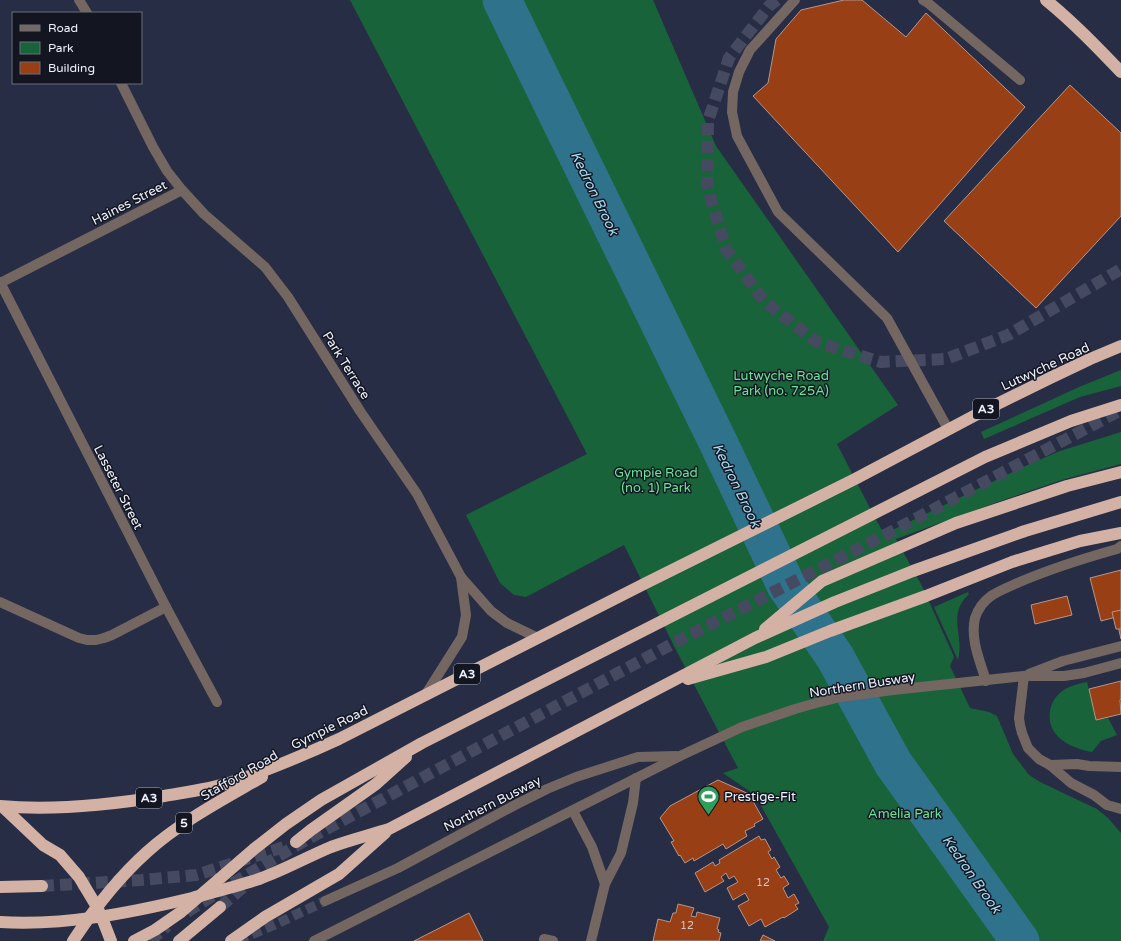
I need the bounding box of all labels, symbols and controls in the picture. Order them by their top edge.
legend [12,12,142,84]
text: Road [48,21,78,35]
text: Park [48,41,74,55]
text: Building [48,61,95,75]
water label: Kedron Brook [567,148,623,239]
street label: Haines Street [89,177,170,229]
street label: Park Terrace [319,329,373,402]
street label: Lutwyche Road [999,339,1092,394]
park label: Lutwyche Road Park (no. 725A) [733,368,829,399]
road number: A3 [973,399,999,419]
water label: Kedron Brook [709,440,765,531]
street label: Lasseter Street [90,443,146,532]
park label: Gympie Road (no. 1) Park [614,465,698,496]
road number: A3 [454,664,480,684]
street label: Northern Busway [808,669,916,701]
street label: Gympie Road [288,702,371,753]
street label: Stafford Road [198,747,281,804]
street label: Northern Busway [441,772,544,835]
sports icon: Prestige-Fit [696,783,722,816]
road number: A3 [136,788,162,808]
place label: Prestige-Fit [724,789,796,805]
park label: Amelia Park [868,806,942,822]
road number: 5 [176,813,192,833]
water label: Kedron Brook [938,832,1006,918]
house number: 12 [756,876,770,889]
house number: 12 [680,919,694,932]

